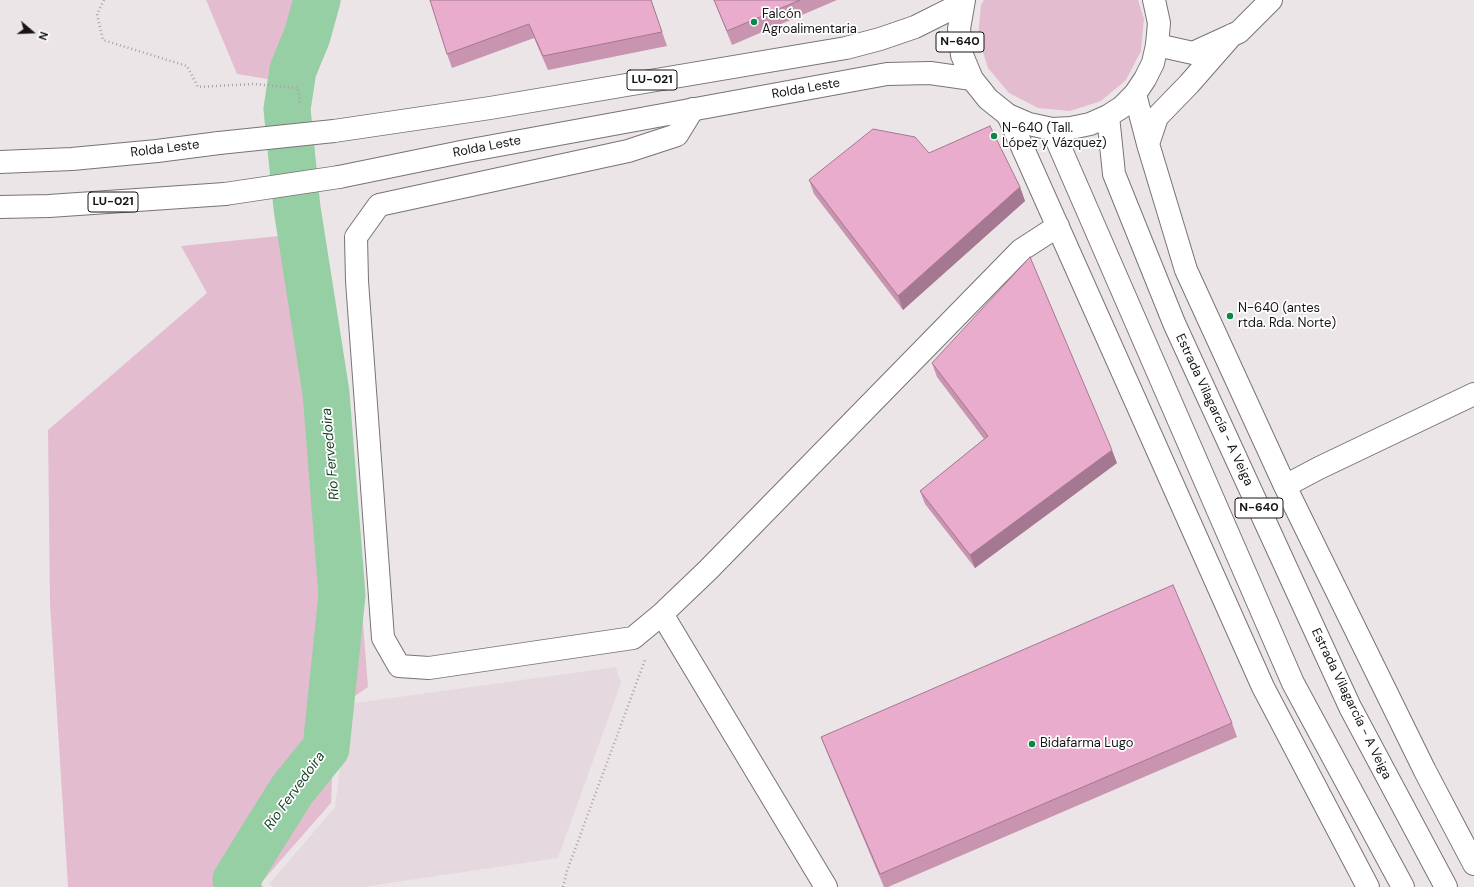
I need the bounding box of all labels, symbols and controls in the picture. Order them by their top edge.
place label: Falcón Agroalimentaria [762,7,857,38]
north arrow [12,12,52,52]
marker: Falcón Agroalimentaria [749,17,759,27]
text: N [35,30,51,42]
road number: N-640 [936,32,984,52]
road number: LU-021 [627,70,677,90]
street label: Rolda Leste [771,75,841,103]
place label: N-640 (Tall. López y Vázquez) [1002,121,1107,152]
marker: N-640 (Tall. López y Vázquez) [989,131,999,141]
street label: Rolda Leste [452,133,522,161]
street label: Rolda Leste [130,137,200,161]
road number: LU-021 [88,192,138,212]
place label: N-640 (antes rtda. Rda. Norte) [1238,301,1336,332]
marker: N-640 (antes rtda. Rda. Norte) [1225,311,1235,321]
street label: Estrada Vilagarcía - A Veiga [1172,331,1256,489]
water label: Río Fervedoira [319,407,343,501]
road number: N-640 [1235,498,1283,518]
street label: Estrada Vilagarcía - A Veiga [1308,626,1394,782]
place label: Bidafarma Lugo [1040,736,1133,752]
marker: Bidafarma Lugo [1027,739,1037,749]
water label: Río Fervedoira [261,749,329,833]

